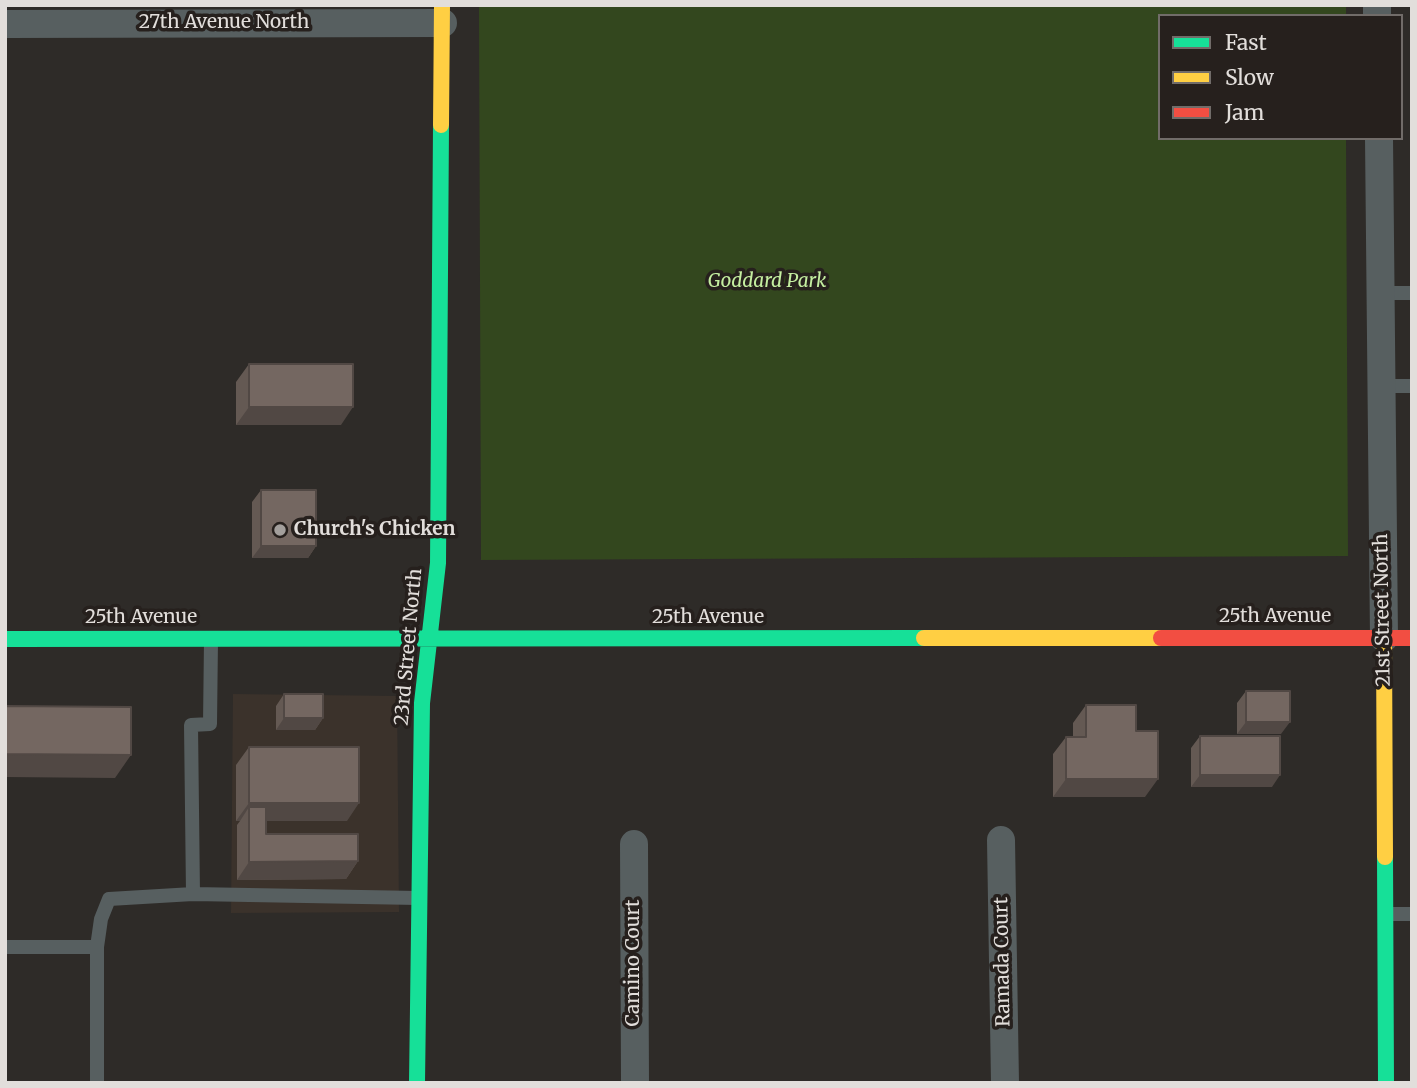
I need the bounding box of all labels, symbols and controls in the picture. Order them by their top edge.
street label: 27th Avenue North [139,12,309,34]
legend [1158,14,1403,140]
text: Fast [1225,29,1267,56]
text: Slow [1225,64,1274,91]
text: Jam [1225,99,1264,126]
park label: Goddard Park [708,271,826,293]
place label: Church's Chicken [294,519,455,541]
marker: Church's Chicken [272,522,288,538]
street label: 21st Street North [1370,533,1396,687]
street label: 23rd Street North [391,567,427,727]
street label: 25th Avenue [1219,606,1331,628]
street label: 25th Avenue [85,607,197,629]
street label: 25th Avenue [652,607,764,629]
street label: Ramada Court [990,897,1016,1027]
street label: Camino Court [623,900,645,1026]

